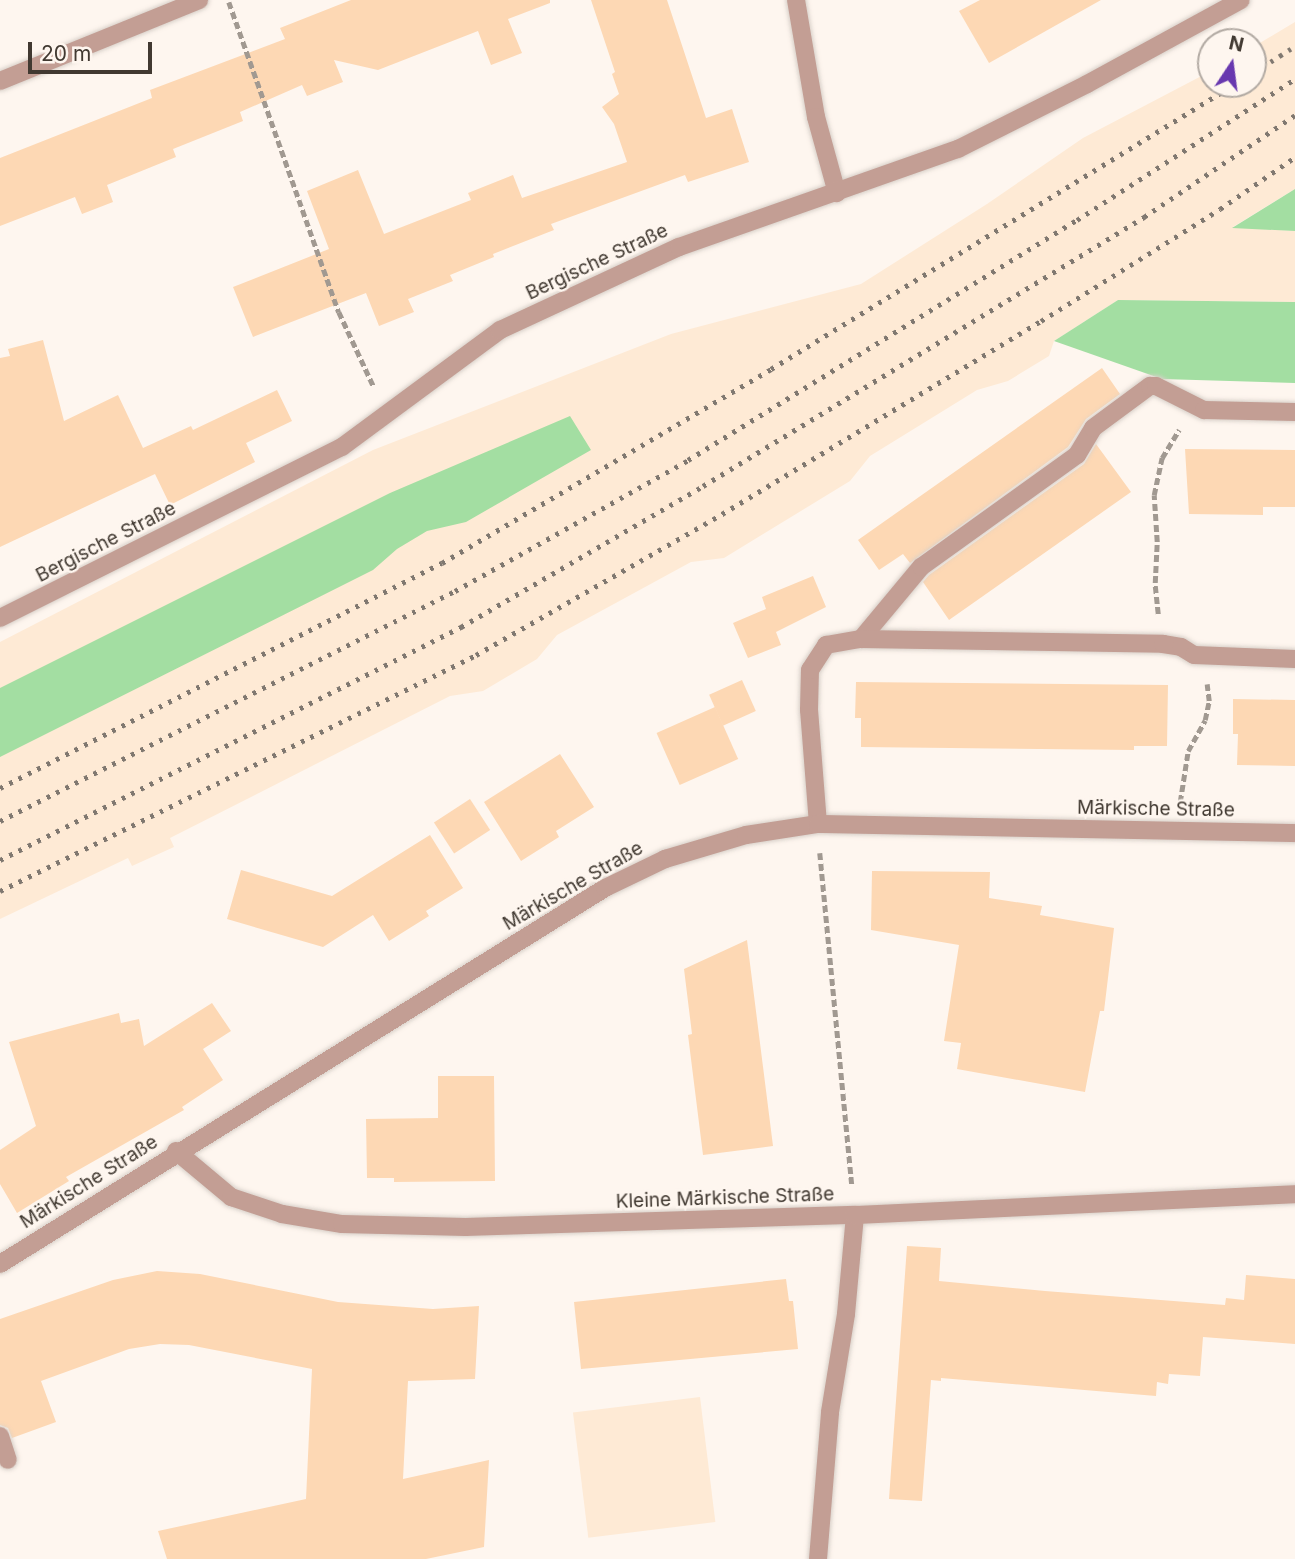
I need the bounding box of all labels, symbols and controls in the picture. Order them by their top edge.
scale bar [32,28,156,72]
north arrow [1197,28,1267,98]
text: N [1227,31,1246,57]
text: 20 m [41,41,91,66]
street label: Bergische Straße [522,219,672,305]
street label: Bergische Straße [32,497,180,587]
street label: Märkische Straße [1077,796,1235,822]
street label: Märkische Straße [499,837,647,935]
street label: Märkische Straße [16,1131,162,1233]
street label: Kleine Märkische Straße [615,1183,835,1213]

